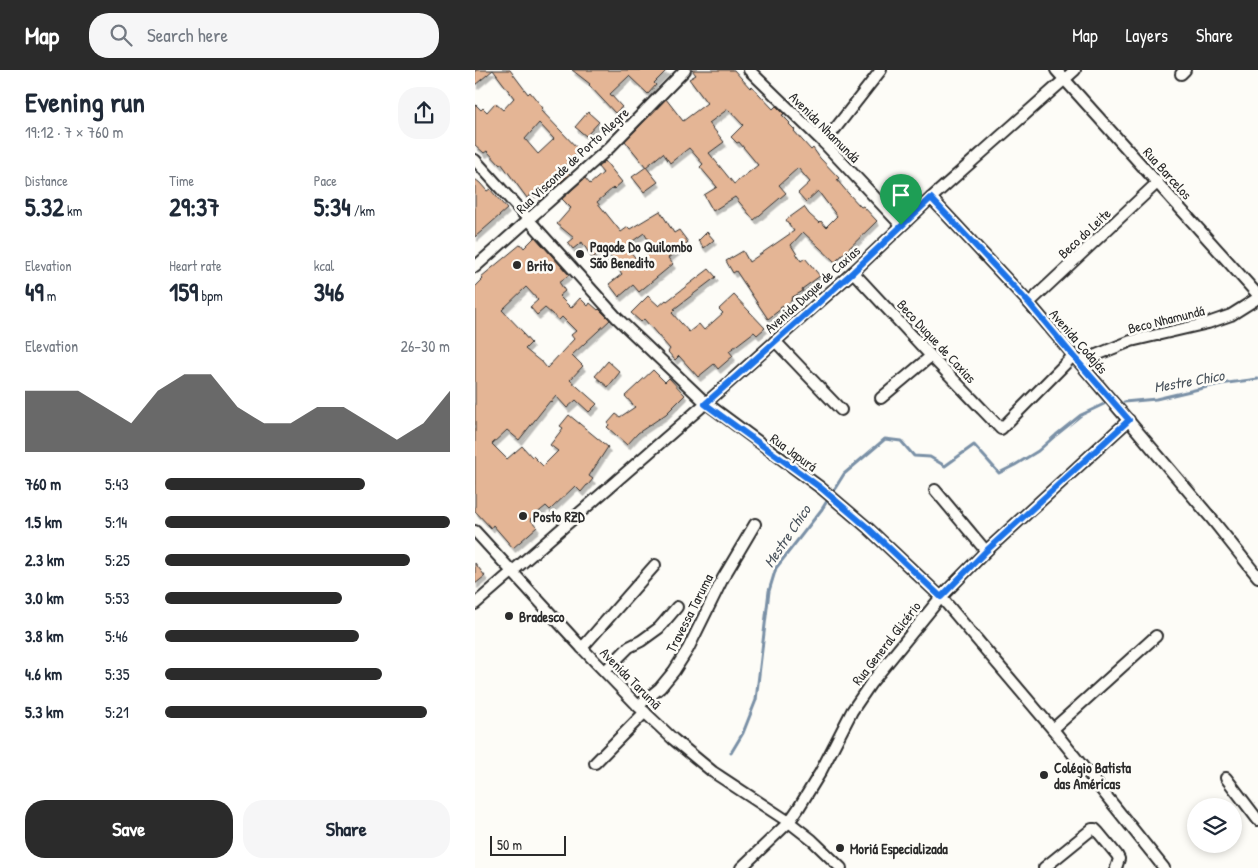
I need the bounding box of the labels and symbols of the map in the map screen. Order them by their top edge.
street label: Avenida Nhamundá [785,87,865,167]
street label: Rua Visconde de Porto Alegre [511,102,633,218]
street label: Rua Barcelos [1139,143,1197,203]
pin [880,174,922,225]
street label: Beco do Leite [1054,203,1115,262]
place label: Pagode Do Quilombo São Benedito [590,237,692,272]
street label: Avenida Duque de Caxias [760,241,865,338]
marker: Pagode Do Quilombo São Benedito [574,248,586,260]
place label: Brito [527,256,553,275]
marker: Brito [511,259,523,271]
street label: Beco Duque de Caxias [893,295,981,388]
street label: Beco Nhamundá [1126,300,1207,338]
street label: Avenida Codajás [1045,305,1112,378]
water label: Mestre Chico [1152,364,1227,397]
street label: Rua Japurá [766,428,822,477]
water label: Mestre Chico [759,500,816,571]
place label: Posto RZD [533,507,585,526]
marker: Posto RZD [517,510,529,522]
street label: Travessa Taruma [661,570,717,656]
street label: Rua General Glicério [847,597,925,689]
place label: Bradesco [519,607,565,626]
marker: Bradesco [503,610,515,622]
street label: Avenida Tarumã [596,643,666,713]
place label: Colégio Batista das Américas [1054,758,1132,793]
marker: Colégio Batista das Américas [1038,769,1050,781]
scale bar [490,833,566,856]
place label: Moriá Especializada [850,839,948,860]
marker: Moriá Especializada [834,842,846,854]

